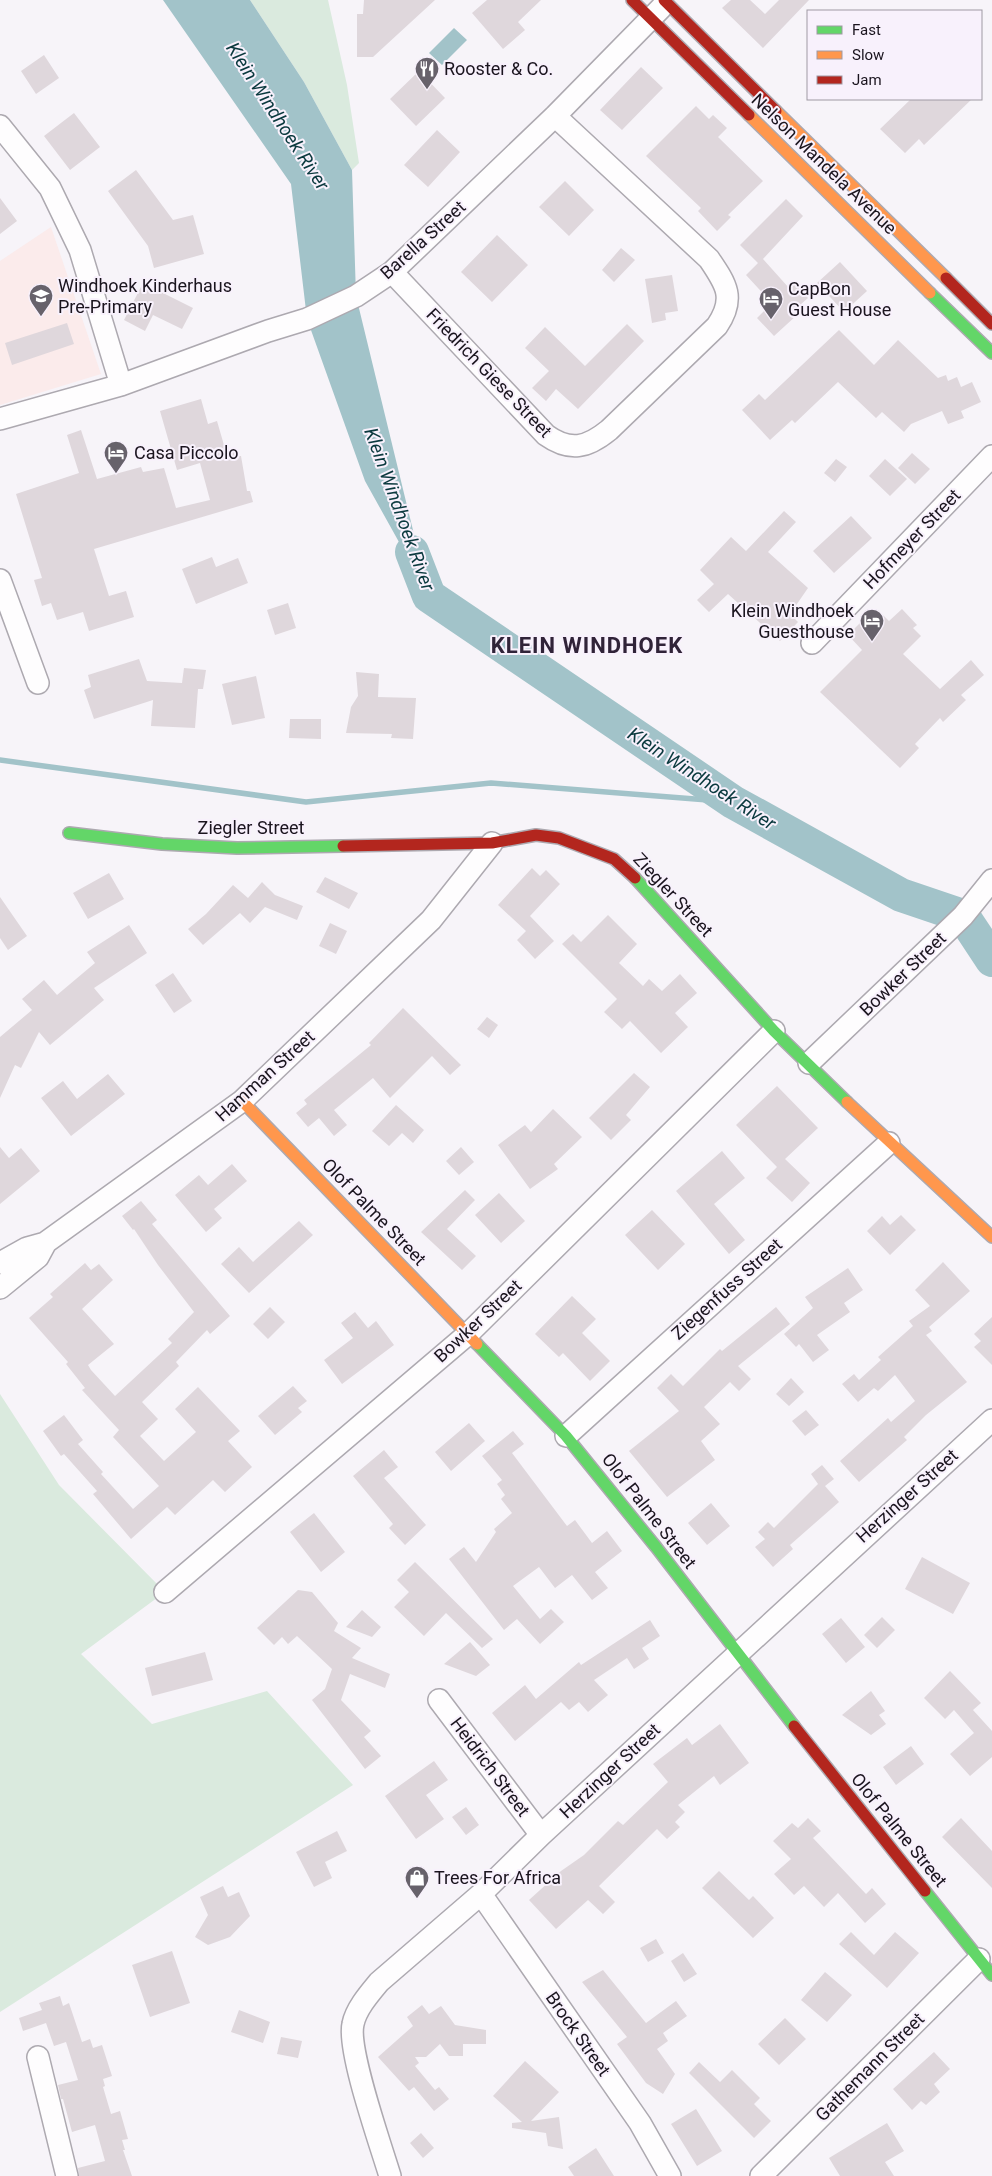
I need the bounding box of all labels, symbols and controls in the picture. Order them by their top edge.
legend [807,10,982,100]
text: Fast [852,21,881,39]
water label: Klein Windhoek River [221,38,334,195]
text: Slow [852,46,884,64]
restaurant icon: Rooster & Co. [414,56,440,90]
place label: Rooster & Co. [444,58,553,79]
text: Jam [852,71,882,89]
street label: Nelson Mandela Avenue [748,89,901,238]
street label: Barella Street [376,196,470,283]
place label: Windhoek Kinderhaus Pre-Primary [58,275,232,317]
place label: CapBon Guest House [788,278,891,320]
school or university icon: Windhoek Kinderhaus Pre-Primary [28,283,54,317]
hotel icon: CapBon Guest House [758,286,784,320]
street label: Friedrich Giese Street [422,304,556,442]
water label: Klein Windhoek River [359,425,440,594]
hotel icon: Casa Piccolo [103,440,129,474]
place label: Casa Piccolo [134,442,239,463]
street label: Hofmeyer Street [859,484,965,593]
place label: Klein Windhoek Guesthouse [731,600,855,642]
hotel icon: Klein Windhoek Guesthouse [859,608,885,642]
district label: KLEIN WINDHOEK [491,633,683,658]
water label: Klein Windhoek River [623,722,781,835]
street label: Ziegler Street [198,817,305,838]
street label: Ziegler Street [629,848,718,941]
street label: Bowker Street [855,927,950,1020]
street label: Hamman Street [211,1026,319,1126]
street label: Olof Palme Street [318,1154,431,1270]
street label: Ziegenfuss Street [667,1234,786,1344]
street label: Bowker Street [430,1275,526,1366]
street label: Herzinger Street [852,1444,962,1547]
street label: Olof Palme Street [598,1449,701,1573]
street label: Heidrich Street [446,1713,535,1820]
street label: Herzinger Street [555,1719,664,1822]
street label: Olof Palme Street [847,1768,952,1891]
shop icon: Trees For Africa [404,1865,430,1899]
place label: Trees For Africa [434,1867,561,1888]
street label: Brock Street [542,1988,615,2080]
street label: Gathemann Street [811,2008,928,2125]

